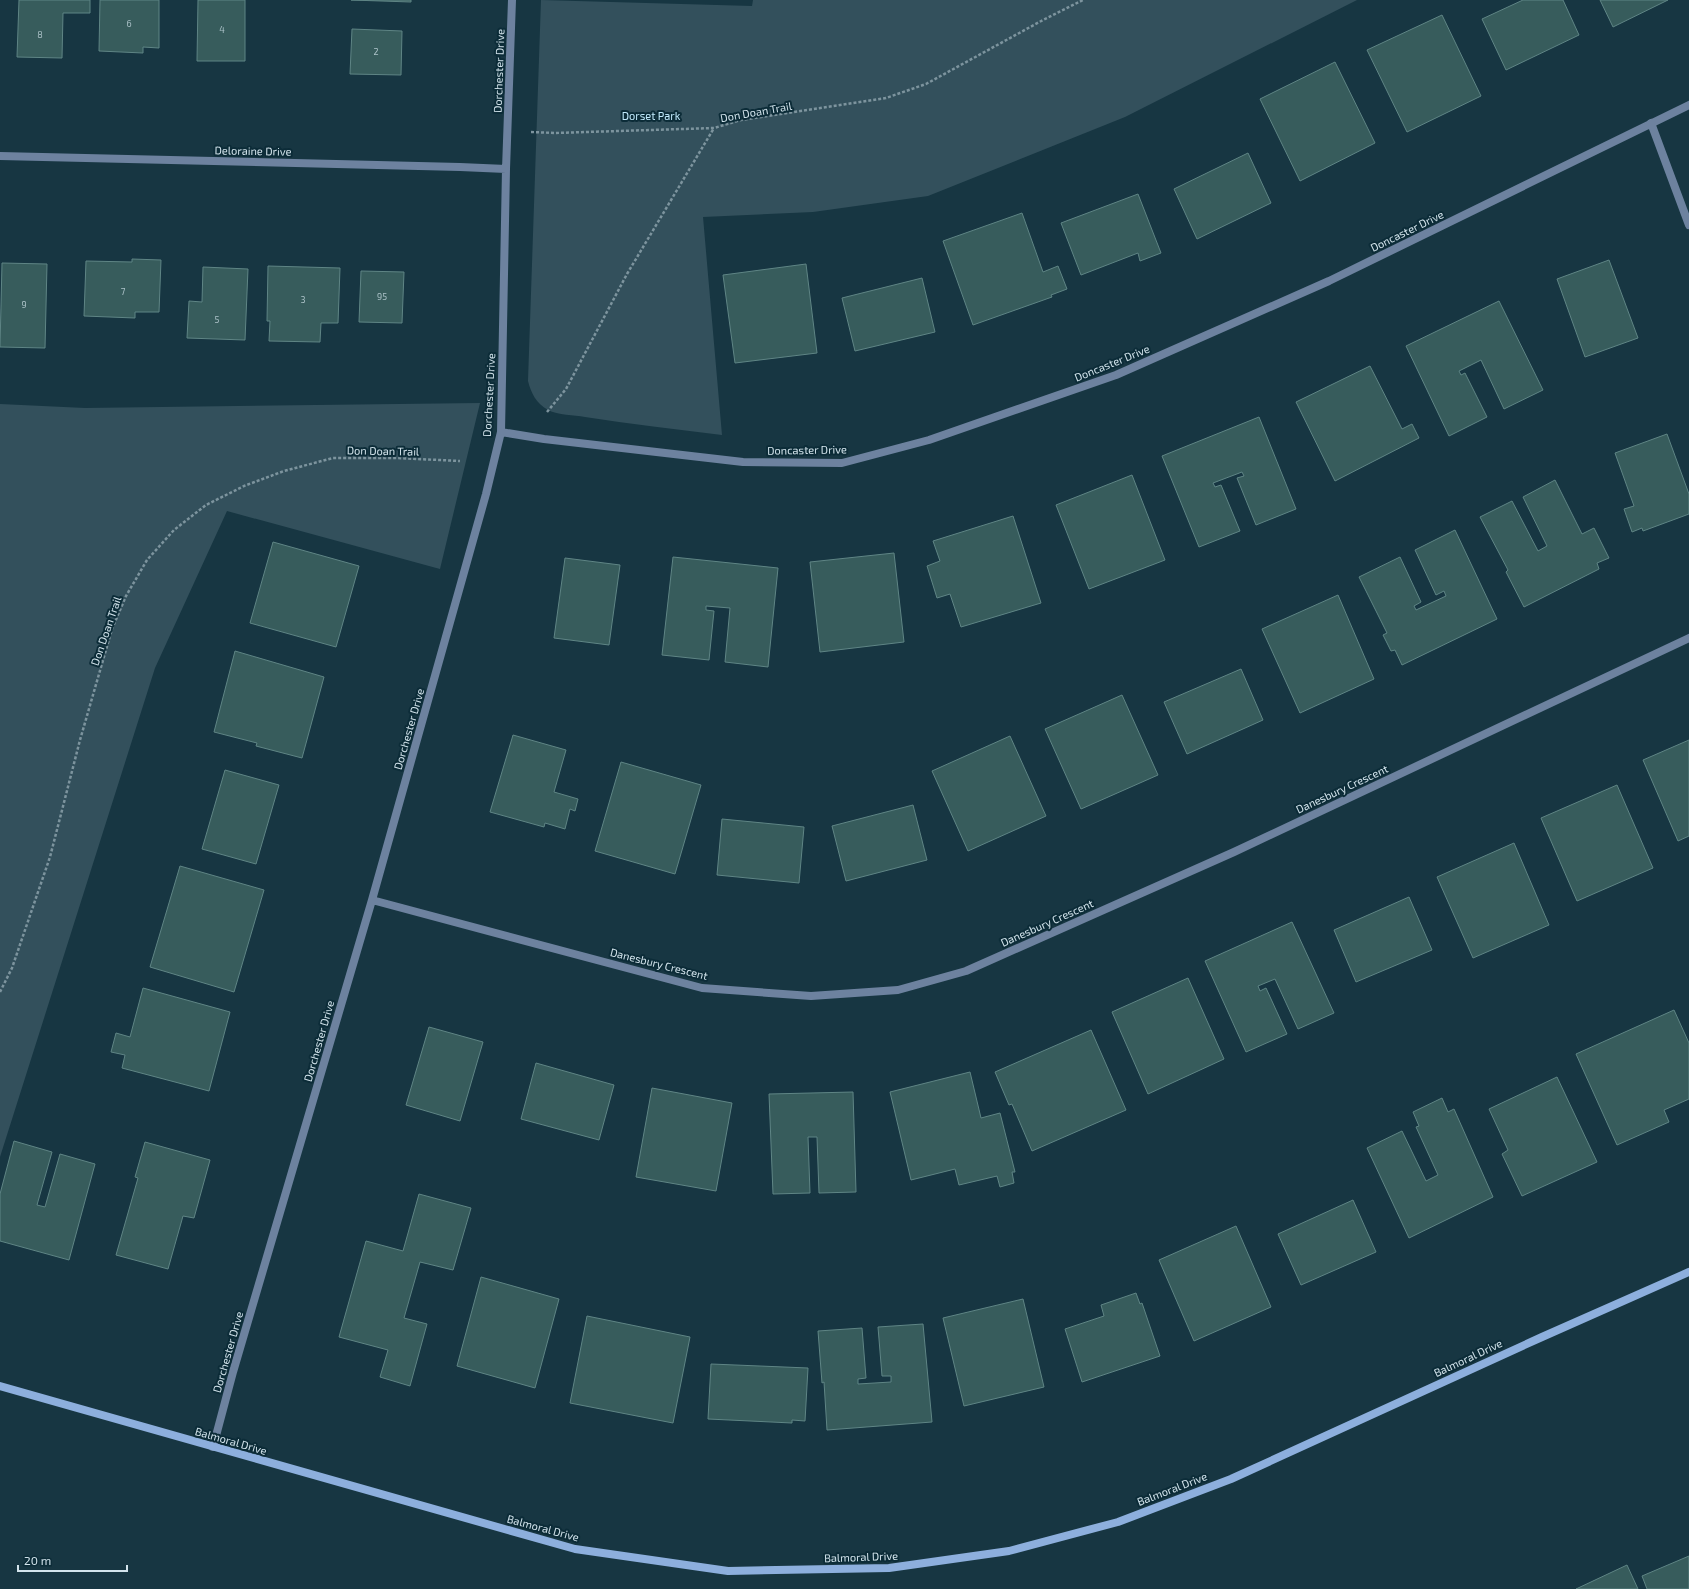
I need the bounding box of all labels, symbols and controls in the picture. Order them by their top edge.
house number: 6 [126,18,132,29]
house number: 4 [219,24,225,35]
house number: 8 [37,29,43,40]
street label: Dorchester Drive [491,29,506,113]
house number: 2 [373,46,379,57]
street label: Don Doan Trail [719,99,793,124]
park label: Dorset Park [622,109,681,122]
street label: Deloraine Drive [215,143,292,158]
street label: Doncaster Drive [1368,207,1446,254]
house number: 7 [121,286,126,297]
house number: 95 [377,291,387,302]
house number: 3 [300,294,306,305]
house number: 9 [21,299,27,310]
house number: 5 [215,314,220,325]
street label: Doncaster Drive [1072,342,1151,384]
street label: Dorchester Drive [480,353,497,437]
street label: Doncaster Drive [767,442,847,457]
street label: Don Doan Trail [347,443,420,458]
street label: Don Doan Trail [88,594,124,667]
street label: Dorchester Drive [391,687,426,771]
street label: Danesbury Crescent [1294,762,1390,816]
street label: Danesbury Crescent [998,896,1095,949]
street label: Danesbury Crescent [609,945,709,982]
street label: Dorchester Drive [301,999,336,1083]
street label: Dorchester Drive [210,1310,245,1394]
street label: Balmoral Drive [1431,1336,1504,1379]
street label: Balmoral Drive [194,1424,269,1457]
street label: Balmoral Drive [1135,1469,1209,1508]
street label: Balmoral Drive [506,1512,581,1543]
scale bar [18,1547,127,1573]
street label: Balmoral Drive [824,1549,898,1564]
text: 20 m [24,1553,51,1567]

